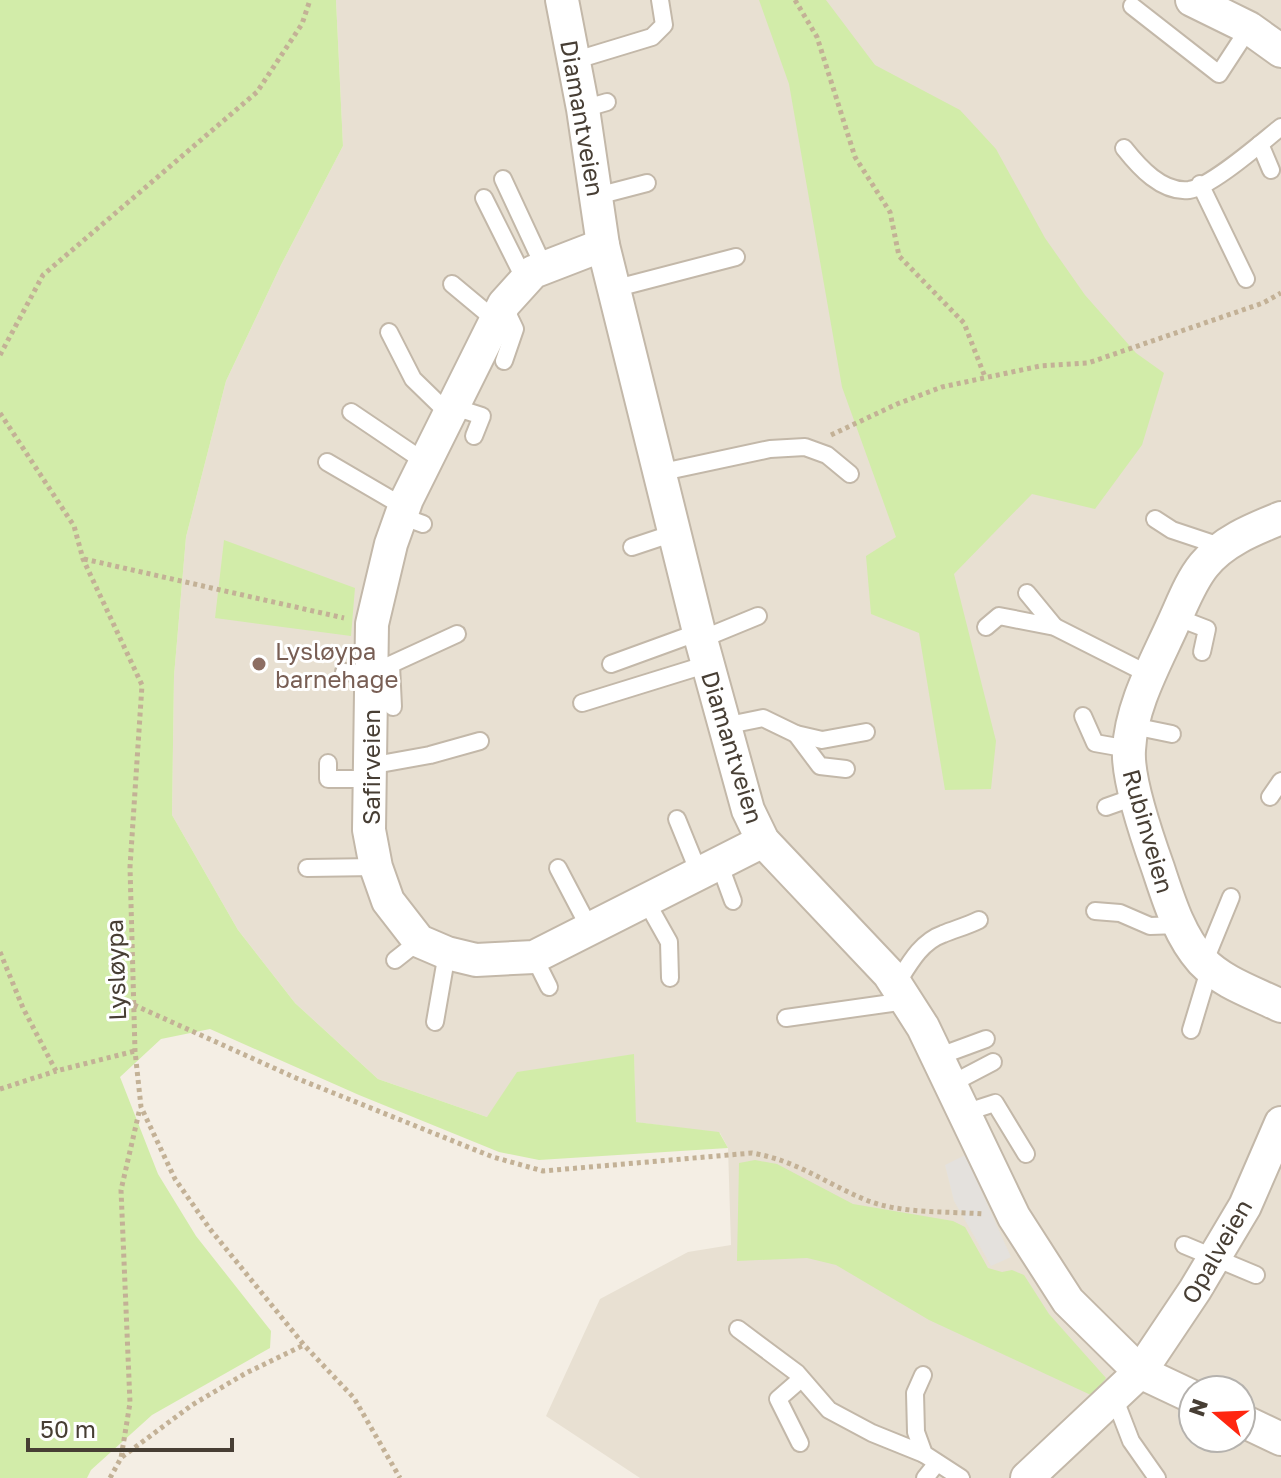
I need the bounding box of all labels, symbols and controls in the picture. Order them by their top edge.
street label: Diamantveien [555,38,611,198]
place label: Lysløypa barnehage [275,636,398,693]
marker: Lysløypa barnehage [250,655,268,673]
street label: Diamantveien [696,667,770,827]
street label: Safirveien [356,709,385,825]
street label: Rubinveien [1117,766,1181,896]
street label: Lysløypa [99,919,131,1021]
street label: Opalveien [1175,1194,1257,1308]
north arrow [1177,1374,1257,1454]
text: N [1182,1395,1213,1420]
scale bar [28,1402,232,1452]
text: 50 m [40,1414,96,1443]

